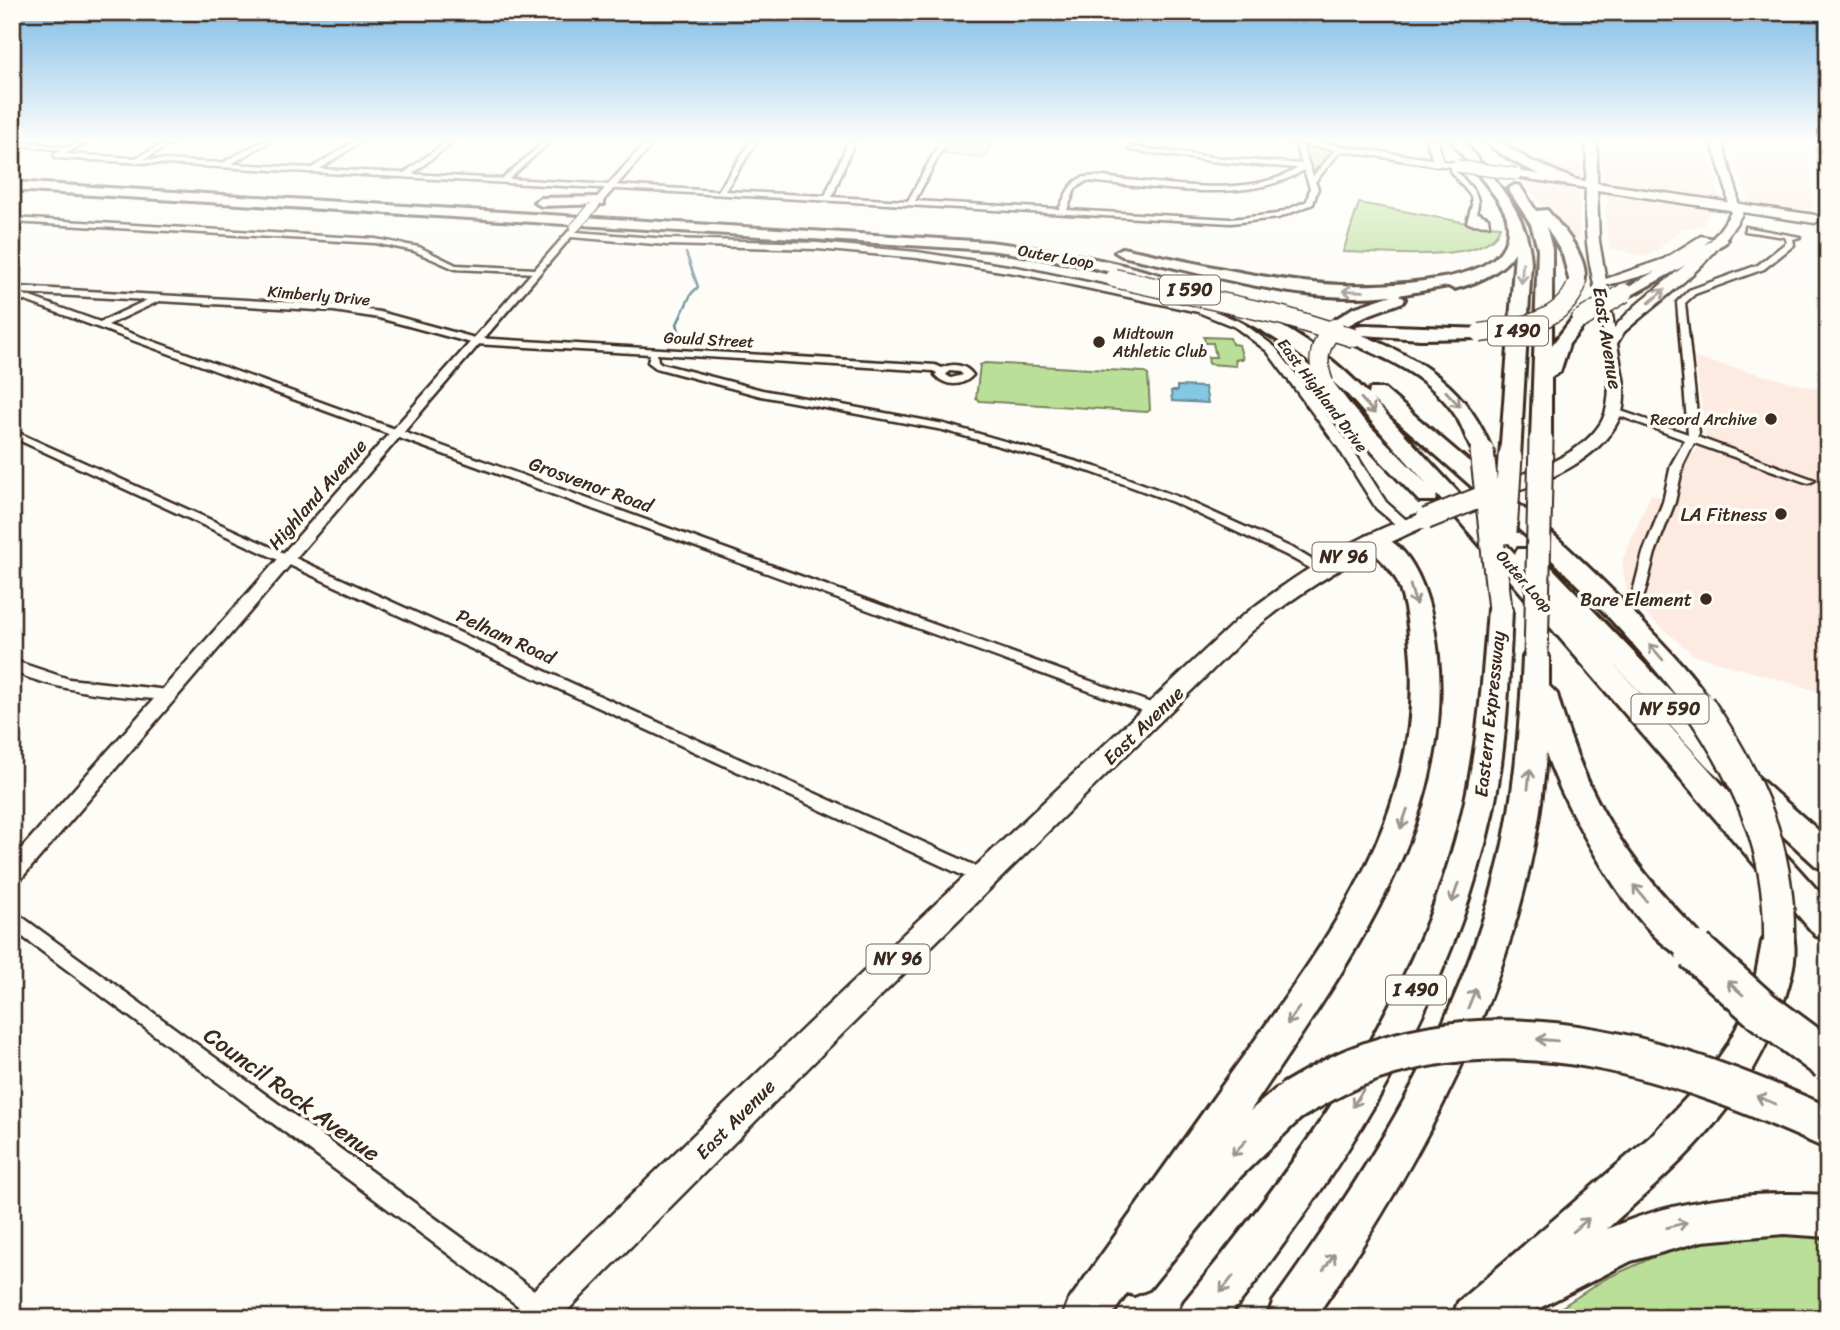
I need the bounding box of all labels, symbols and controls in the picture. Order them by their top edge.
street label: Outer Loop [1016,236,1097,278]
one-way arrow [1515,261,1528,284]
road number: I 590 [1160,276,1220,304]
street label: Kimberly Drive [266,277,372,314]
one-way arrow [1342,285,1365,298]
street label: East Avenue [1583,285,1632,392]
one-way arrow [1647,288,1665,304]
road number: I 490 [1488,316,1548,346]
place label: Midtown Athletic Club [1112,319,1207,366]
street label: Gould Street [663,323,755,356]
street label: East Highland Drive [1270,332,1376,459]
marker: Midtown Athletic Club [1091,334,1107,350]
one-way arrow [1444,390,1461,407]
one-way arrow [1360,396,1376,414]
place label: Record Archive [1650,405,1757,434]
marker: Record Archive [1763,411,1779,427]
street label: Highland Avenue [259,431,376,558]
street label: Grosvenor Road [524,447,659,523]
place label: LA Fitness [1680,498,1767,531]
marker: LA Fitness [1773,506,1789,522]
road number: NY 96 [1312,542,1376,572]
street label: Outer Loop [1488,543,1561,620]
place label: Bare Element [1580,583,1692,616]
one-way arrow [1408,584,1421,606]
marker: Bare Element [1698,591,1714,607]
street label: Pelham Road [451,599,563,675]
street label: Eastern Expressway [1464,629,1515,799]
one-way arrow [1649,644,1665,662]
street label: East Avenue [1095,677,1192,773]
road number: NY 590 [1632,694,1708,724]
one-way arrow [1523,768,1536,791]
one-way arrow [1397,807,1409,829]
one-way arrow [1448,881,1460,903]
one-way arrow [1632,885,1648,903]
road number: NY 96 [866,944,930,974]
road number: I 490 [1386,975,1446,1004]
one-way arrow [1726,980,1744,996]
one-way arrow [1467,988,1480,1010]
one-way arrow [1285,1006,1300,1025]
street label: Council Rock Avenue [194,1016,389,1173]
one-way arrow [1536,1034,1559,1047]
street label: East Avenue [687,1071,784,1168]
one-way arrow [1351,1088,1365,1108]
one-way arrow [1755,1093,1777,1106]
one-way arrow [1231,1139,1248,1156]
one-way arrow [1571,1217,1589,1233]
one-way arrow [1665,1218,1688,1231]
one-way arrow [1322,1253,1336,1272]
one-way arrow [1220,1274,1235,1293]

